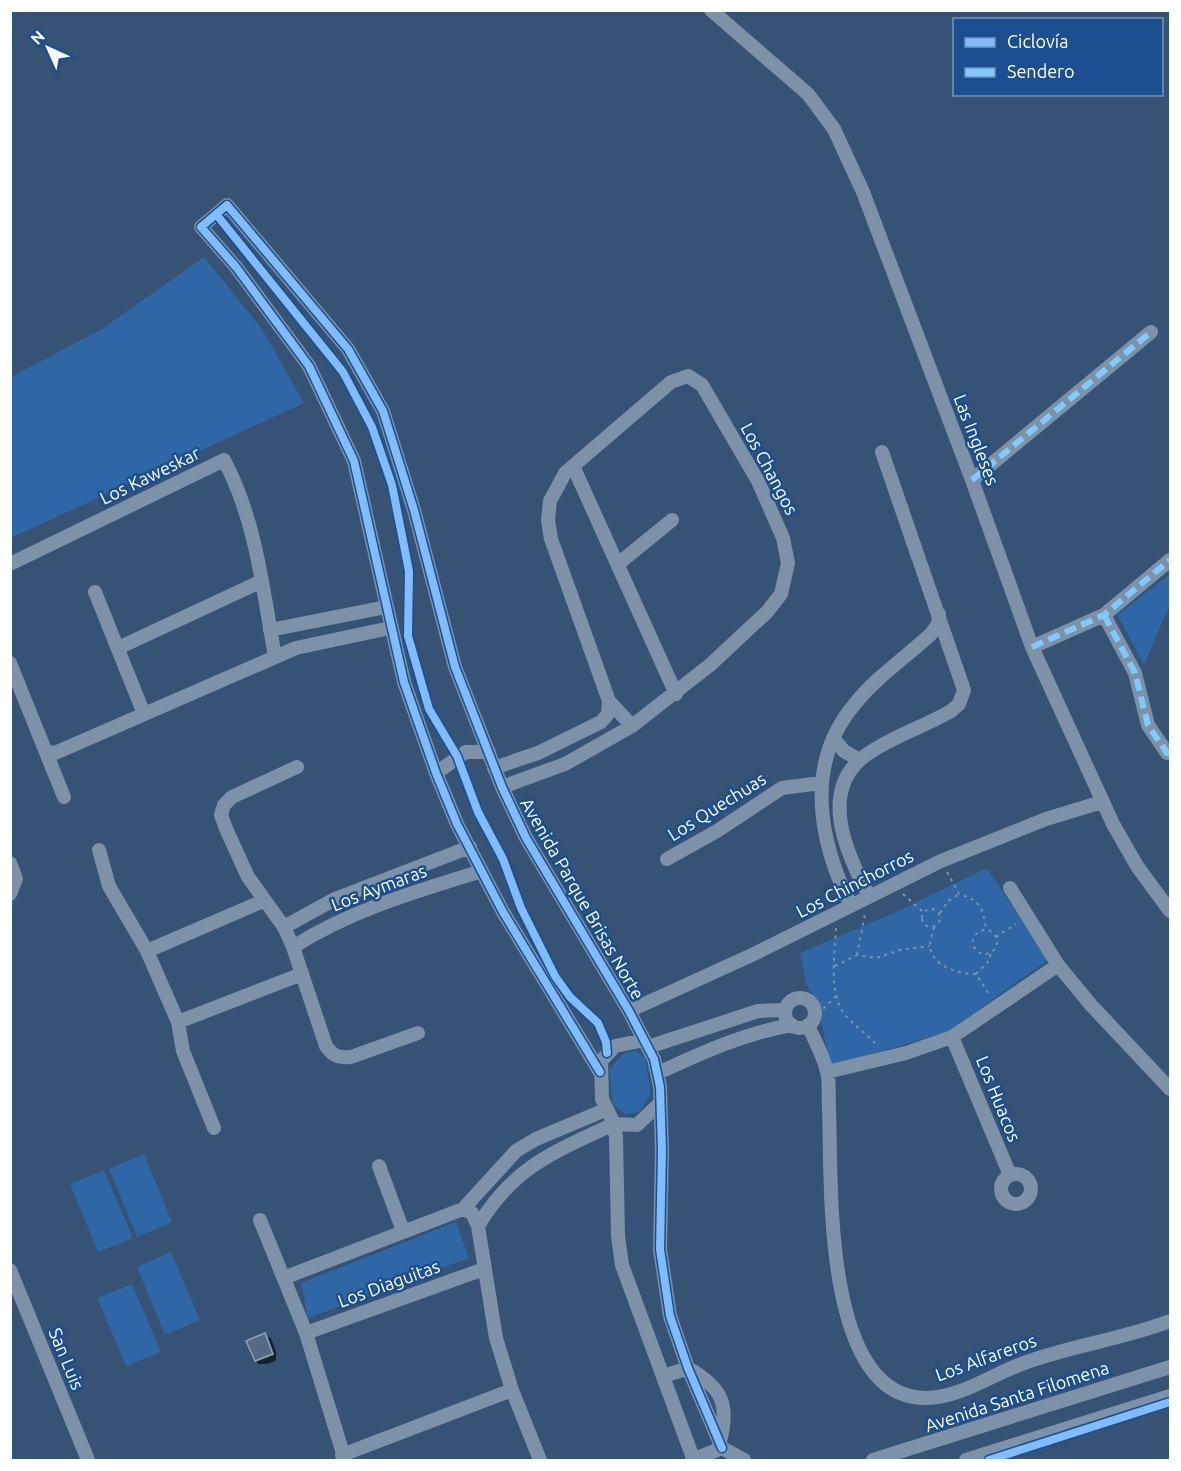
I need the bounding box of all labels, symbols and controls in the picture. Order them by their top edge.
north arrow [18,18,78,78]
legend [953,18,1163,96]
text: N [27,27,48,48]
text: Ciclovía [1007,31,1068,51]
text: Sendero [1007,61,1074,81]
street label: Las Ingleses [950,391,1004,488]
street label: Los Changos [737,419,803,518]
street label: Los Kaweskar [96,442,203,508]
street label: Los Quechuas [664,768,770,845]
street label: Avenida Parque Brisas Norte [517,794,649,1003]
street label: Los Chinchorros [793,845,917,921]
street label: Los Aymaras [328,860,429,914]
street label: Los Huacos [973,1053,1025,1144]
street label: Los Diaguitas [335,1255,443,1311]
street label: San Luis [46,1325,88,1393]
street label: Los Alfareros [932,1329,1039,1385]
street label: Avenida Santa Filomena [922,1357,1111,1435]

